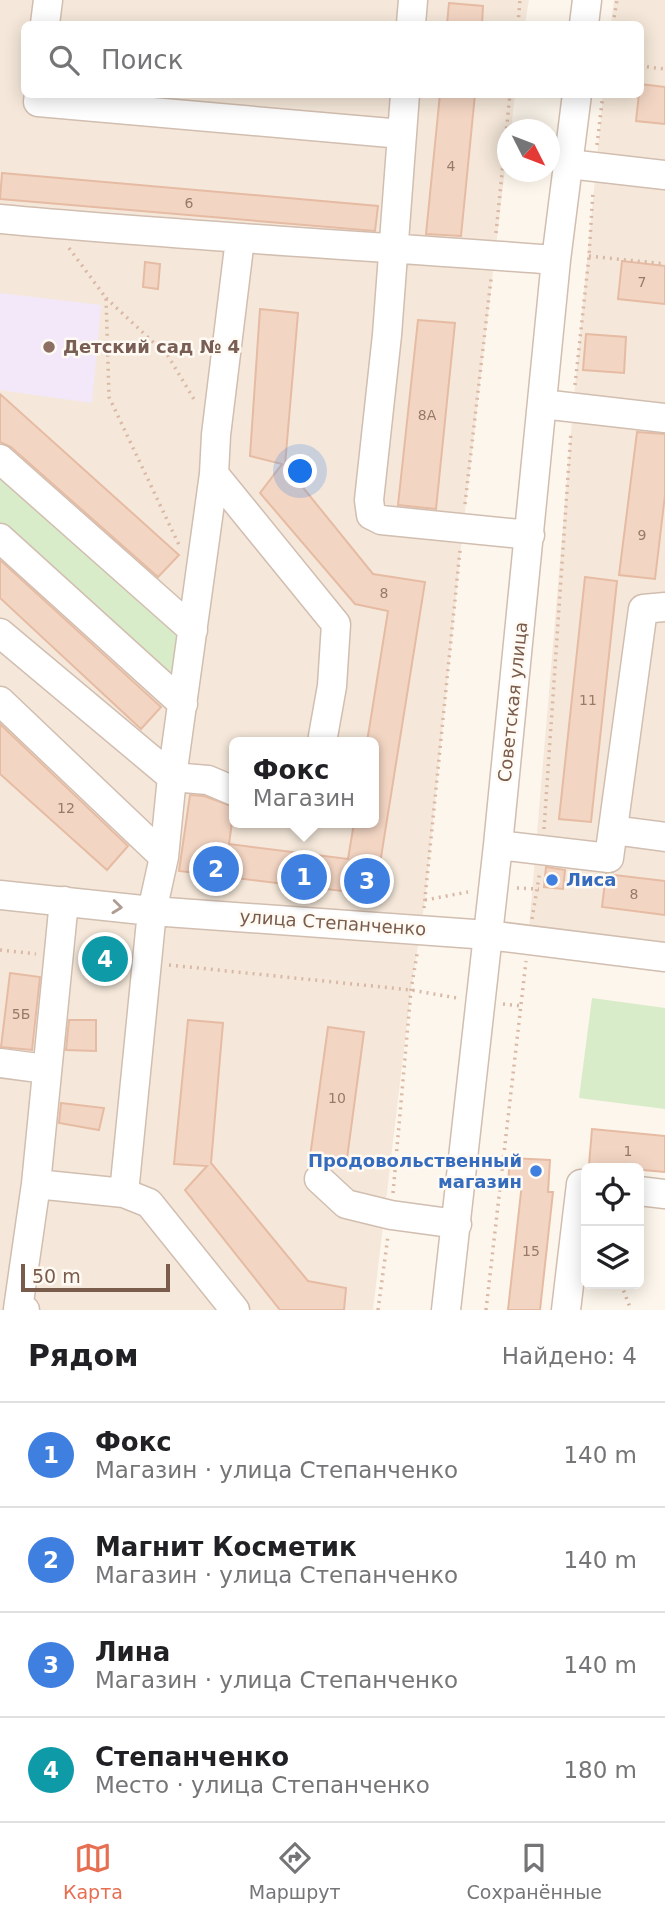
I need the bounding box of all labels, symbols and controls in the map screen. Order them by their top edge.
search box [21,21,644,98]
icon: search [45,41,83,79]
text: Поиск [101,45,183,75]
north arrow [497,119,560,182]
house number: 4 [447,158,456,174]
house number: 6 [185,195,194,211]
house number: 7 [638,274,646,290]
place label: Детский сад № 4 [63,336,240,357]
marker: Детский сад № 4 [41,339,57,355]
house number: 8А [418,407,437,423]
your location [283,454,317,488]
house number: 9 [638,527,646,543]
house number: 8 [380,585,388,601]
street label: Советская улица [494,621,531,783]
house number: 11 [579,692,597,708]
popup [229,737,379,828]
text: Фокс [253,755,330,785]
text: Магазин [253,785,355,811]
house number: 12 [57,800,75,816]
pin: 2 [193,843,239,895]
pin: 1 [281,851,327,903]
pin: 3 [344,855,390,907]
place label: Лиса [566,869,616,890]
marker: Лиса [544,872,560,888]
house number: 8 [630,886,638,902]
one-way arrow [112,899,123,914]
street label: улица Степанченко [239,906,427,939]
pin: 4 [82,933,128,985]
house number: 5Б [12,1006,30,1022]
house number: 10 [328,1090,346,1106]
house number: 1 [624,1143,632,1159]
place label: Продовольственный магазин [308,1150,522,1192]
marker: Продовольственный магазин [528,1163,544,1179]
map controls [581,1163,644,1289]
button: locate [581,1163,644,1226]
button: layers [581,1226,644,1289]
house number: 15 [522,1243,540,1259]
scale bar [21,1261,170,1293]
text: 50 m [32,1265,81,1287]
text: Рядом [28,1338,139,1373]
text: Найдено: 4 [502,1343,637,1369]
text: Фокс [95,1427,172,1457]
text: 1 [43,1442,59,1468]
text: 140 m [563,1442,637,1468]
text: Магазин · улица Степанченко [95,1457,458,1483]
text: Магнит Косметик [95,1532,357,1562]
text: 2 [43,1547,59,1573]
text: 140 m [563,1547,637,1573]
text: Магазин · улица Степанченко [95,1562,458,1588]
text: Лина [95,1637,170,1667]
text: 3 [43,1652,59,1678]
text: 140 m [563,1652,637,1678]
text: Магазин · улица Степанченко [95,1667,458,1693]
text: Степанченко [95,1742,289,1772]
text: 4 [43,1757,59,1783]
text: 180 m [563,1757,637,1783]
text: Место · улица Степанченко [95,1772,430,1798]
tab: Карта [63,1839,123,1903]
tab: Маршрут [249,1839,341,1903]
tab: Сохранённые [467,1839,602,1903]

